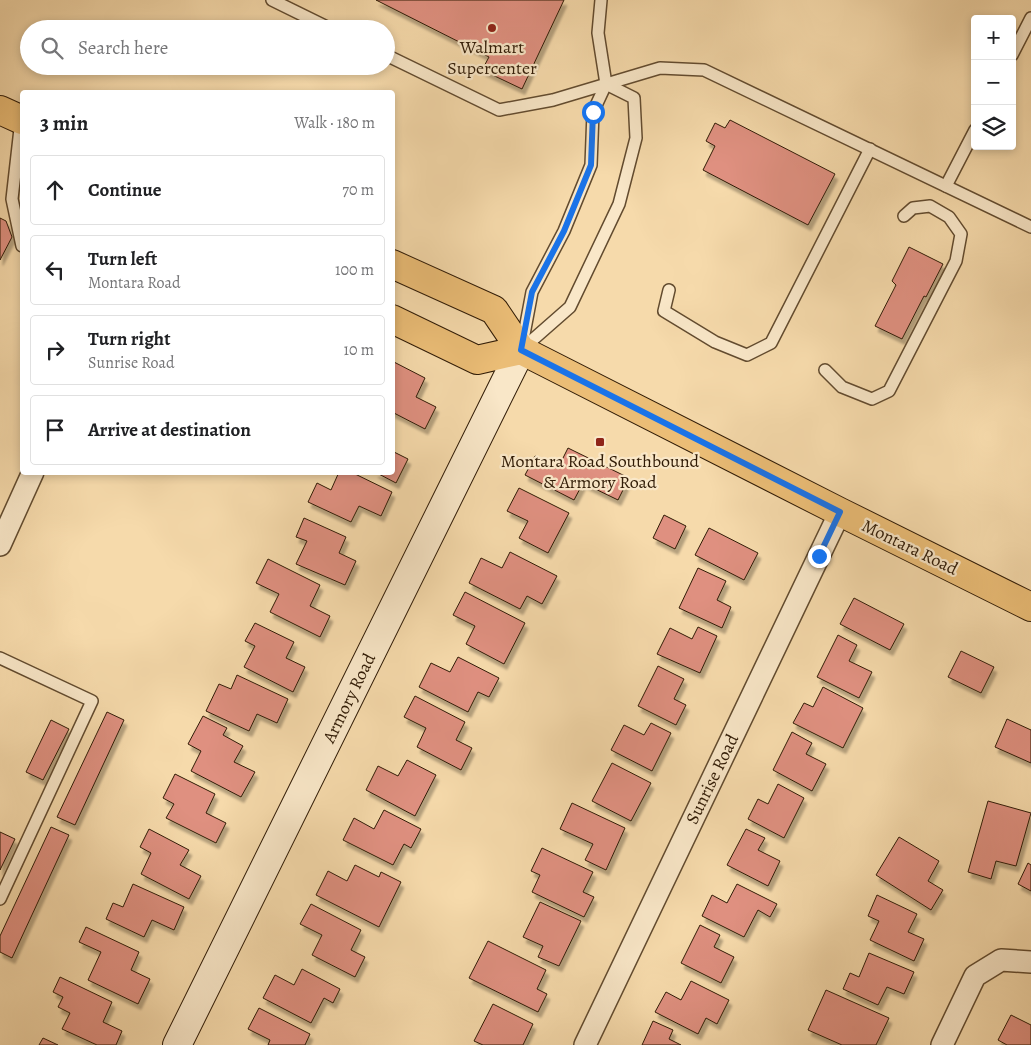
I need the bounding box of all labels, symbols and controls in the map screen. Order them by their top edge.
map controls [971,15,1016,150]
button: + [971,15,1016,60]
search box [20,20,395,75]
marker: Walmart Supercenter [486,22,498,34]
icon: search [38,34,66,62]
text: Search here [78,35,168,61]
place label: Walmart Supercenter [447,35,537,80]
button: − [971,60,1016,105]
route start [582,101,605,124]
button: layers [971,105,1016,150]
text: 3 min [40,109,88,137]
text: Walk · 180 m [294,112,375,134]
icon: ahead [41,176,69,204]
text: Continue [88,177,162,203]
text: 70 m [342,179,374,201]
text: Turn left [88,246,157,272]
icon: left [41,256,69,284]
text: 100 m [335,259,374,281]
text: Montara Road [88,272,181,294]
text: Turn right [88,326,170,352]
icon: right [41,336,69,364]
text: 10 m [344,339,374,361]
text: Sunrise Road [88,352,175,374]
icon: arrive [41,416,69,444]
text: Arrive at destination [88,417,251,443]
marker: Montara Road Southbound & Armory Road [594,436,606,448]
place label: Montara Road Southbound & Armory Road [501,449,700,494]
street label: Montara Road [858,513,962,581]
route end [808,545,831,568]
street label: Armory Road [316,649,381,748]
street label: Sunrise Road [680,730,744,828]

